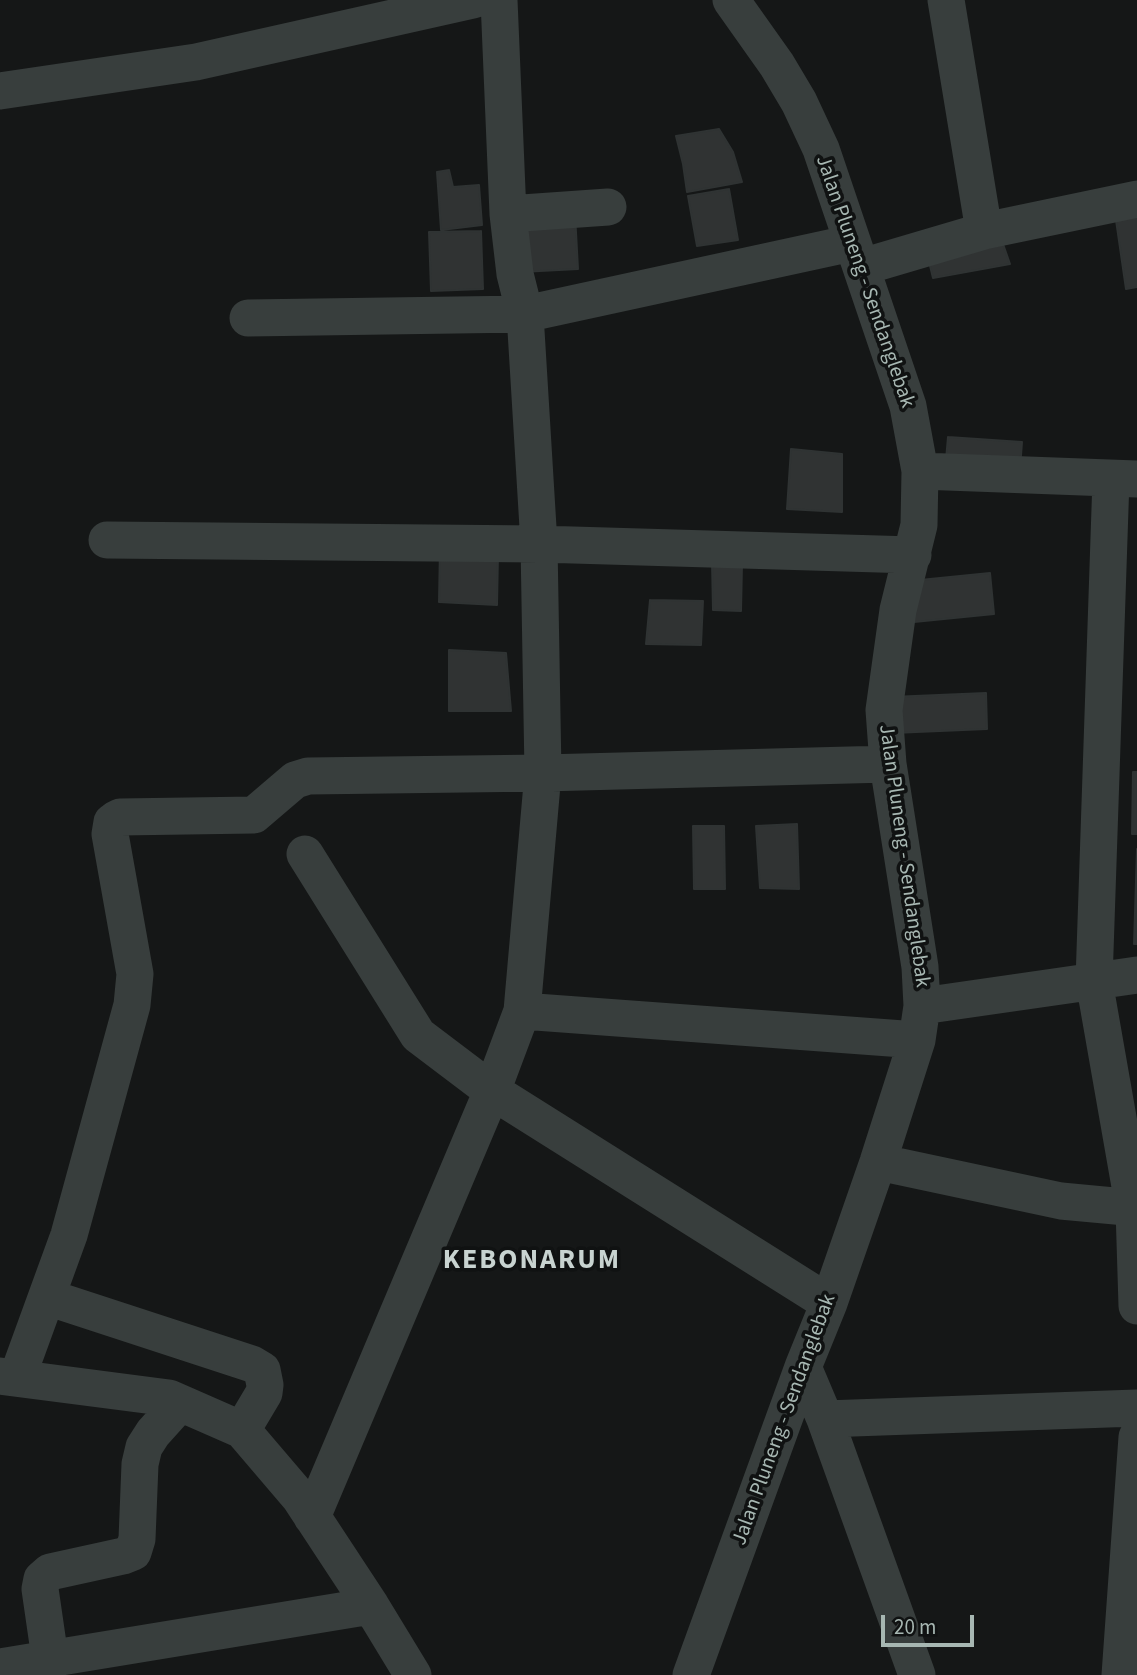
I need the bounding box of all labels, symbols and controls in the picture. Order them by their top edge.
street label: Jalan Pluneng - Sendanglebak [809,152,919,412]
street label: Jalan Pluneng - Sendanglebak [872,723,934,989]
district label: KEBONARUM [444,1245,620,1279]
street label: Jalan Pluneng - Sendanglebak [728,1291,842,1549]
scale bar [885,1602,978,1646]
text: 20 m [894,1612,936,1642]

